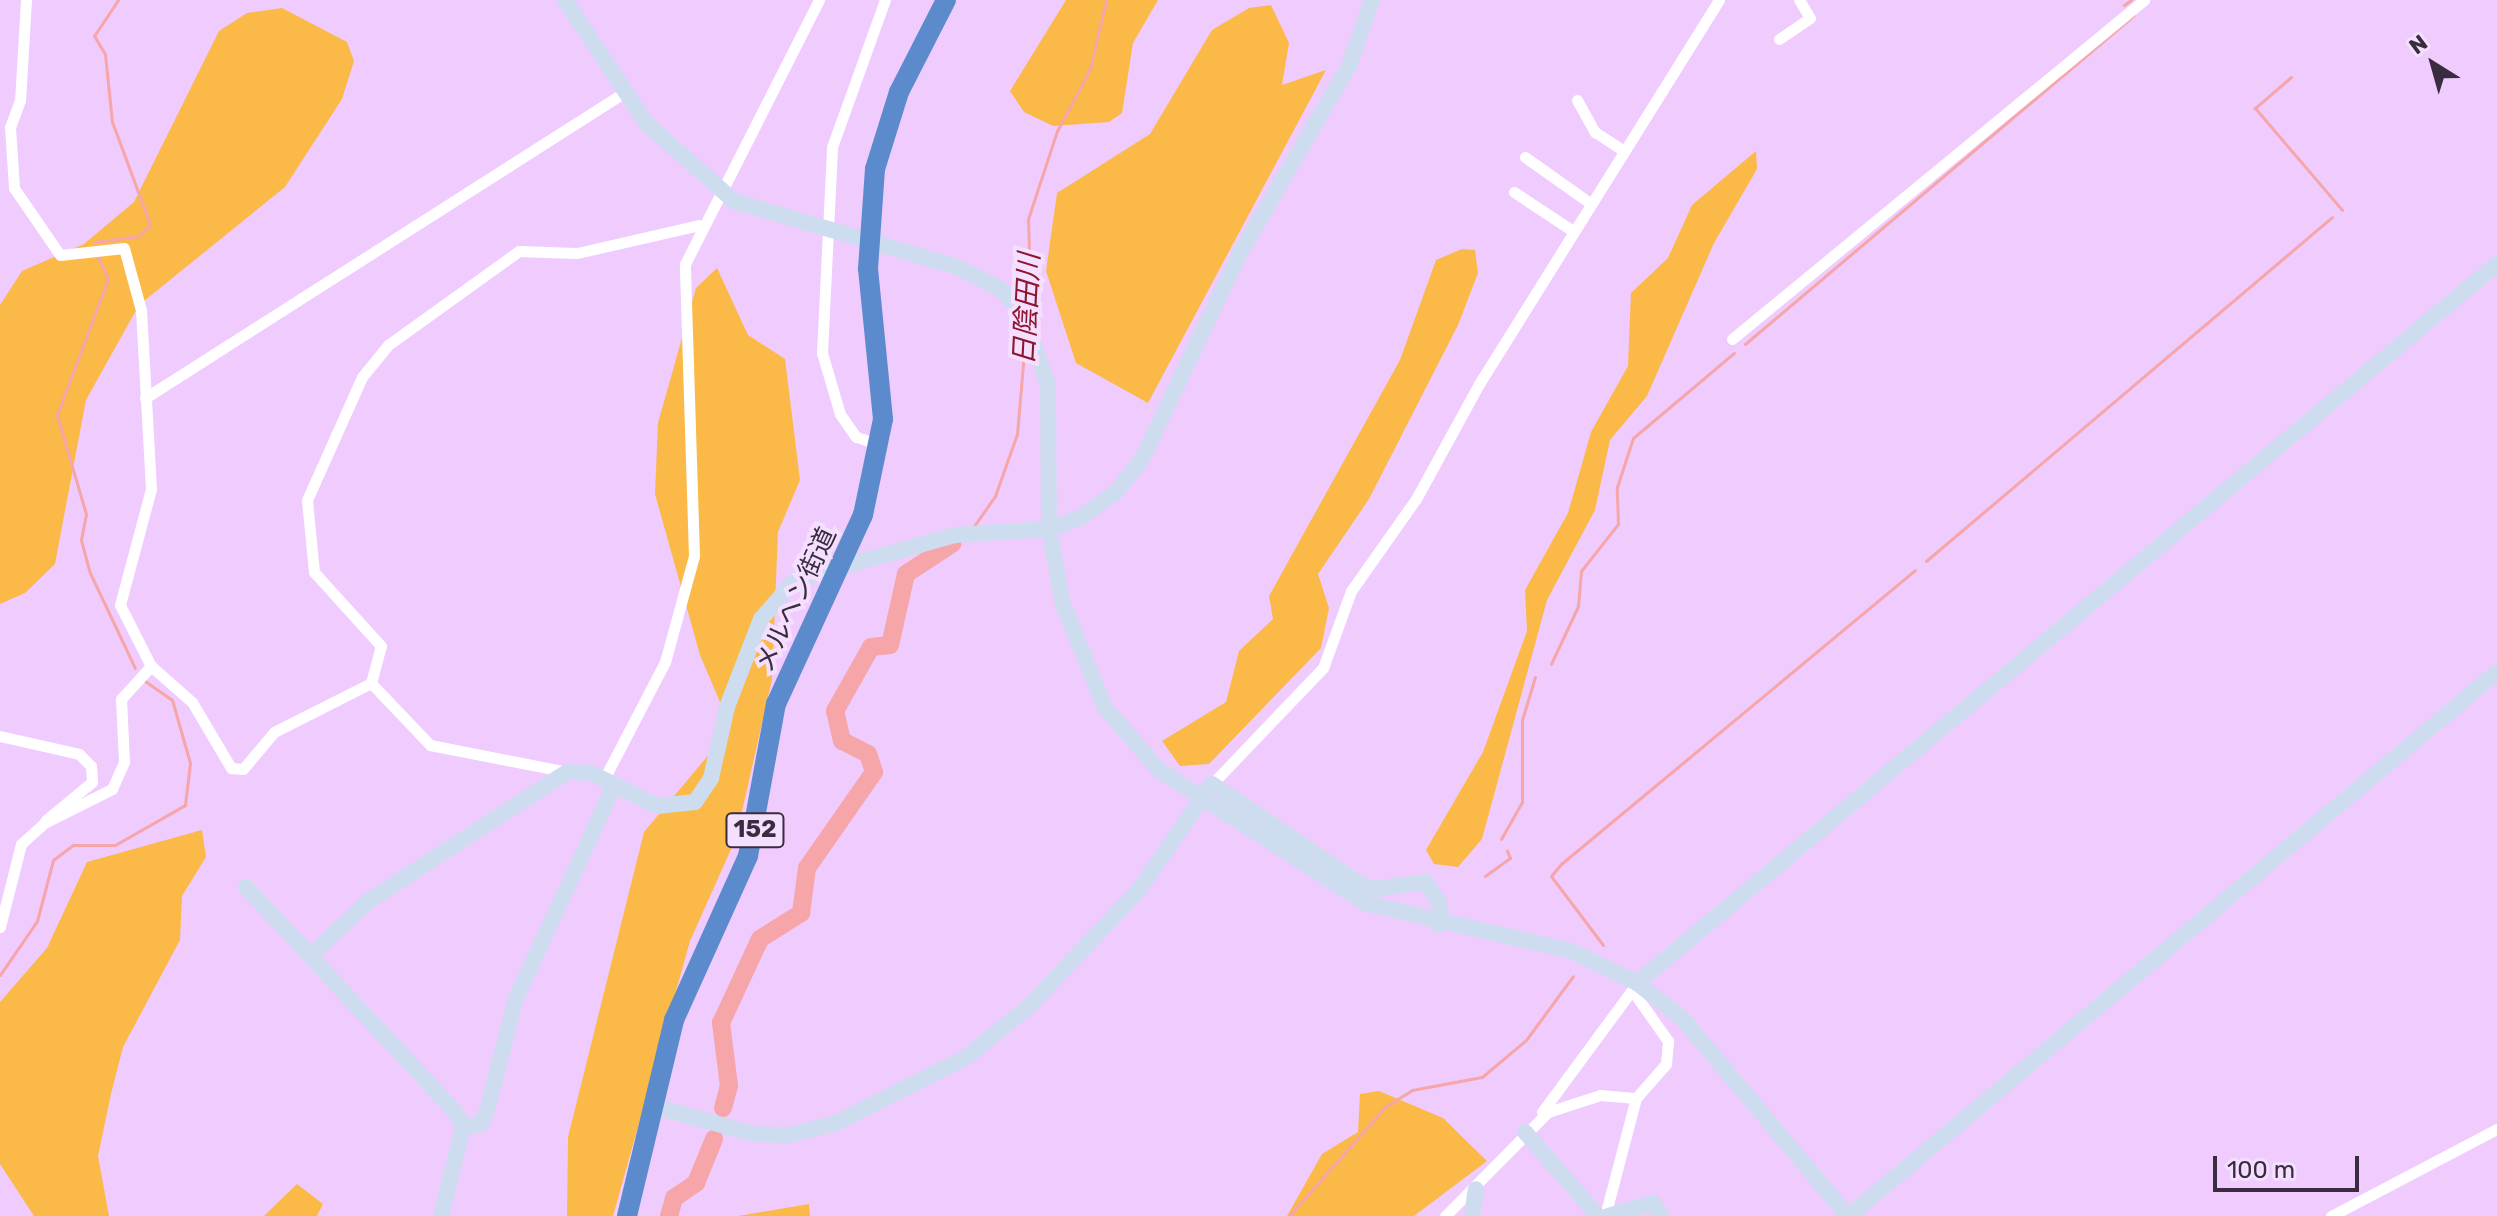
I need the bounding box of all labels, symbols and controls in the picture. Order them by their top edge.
north arrow [2393,24,2473,104]
text: N [2404,29,2433,60]
water label: 日陰田川 [1007,252,1047,366]
street label: メルヘン街道 [749,523,843,677]
road number: 152 [725,810,785,850]
scale bar [2217,1140,2363,1190]
text: 100 m [2227,1156,2295,1184]

